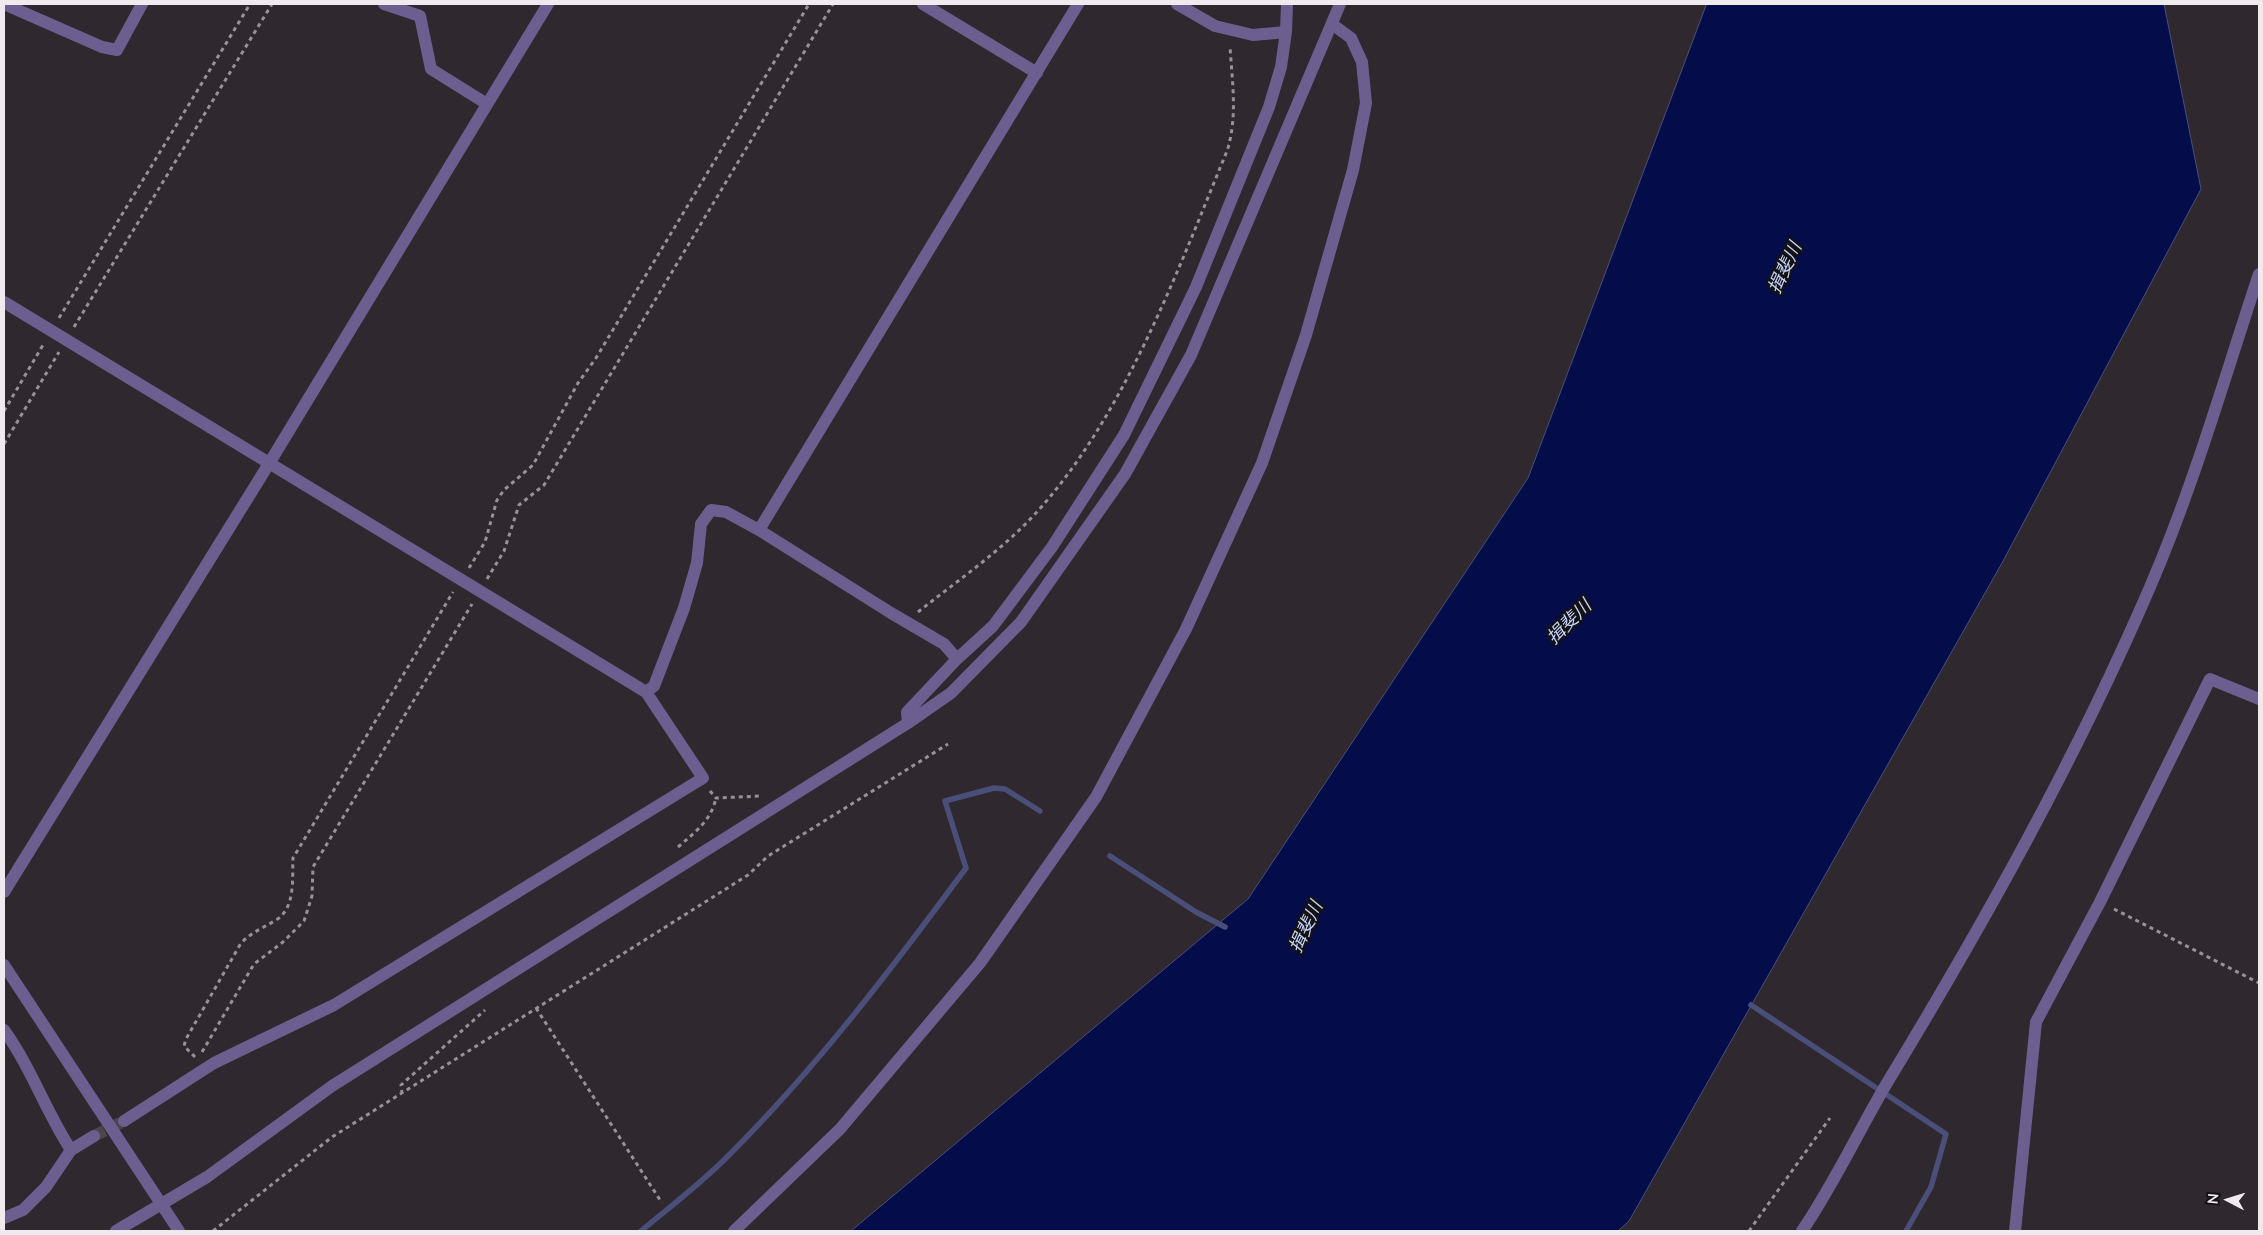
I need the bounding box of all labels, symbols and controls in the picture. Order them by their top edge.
water label: 揖斐川 [1764,239,1806,297]
water label: 揖斐川 [1542,595,1596,649]
water label: 揖斐川 [1285,898,1327,956]
north arrow [2203,1175,2253,1225]
text: N [2204,1193,2221,1205]

